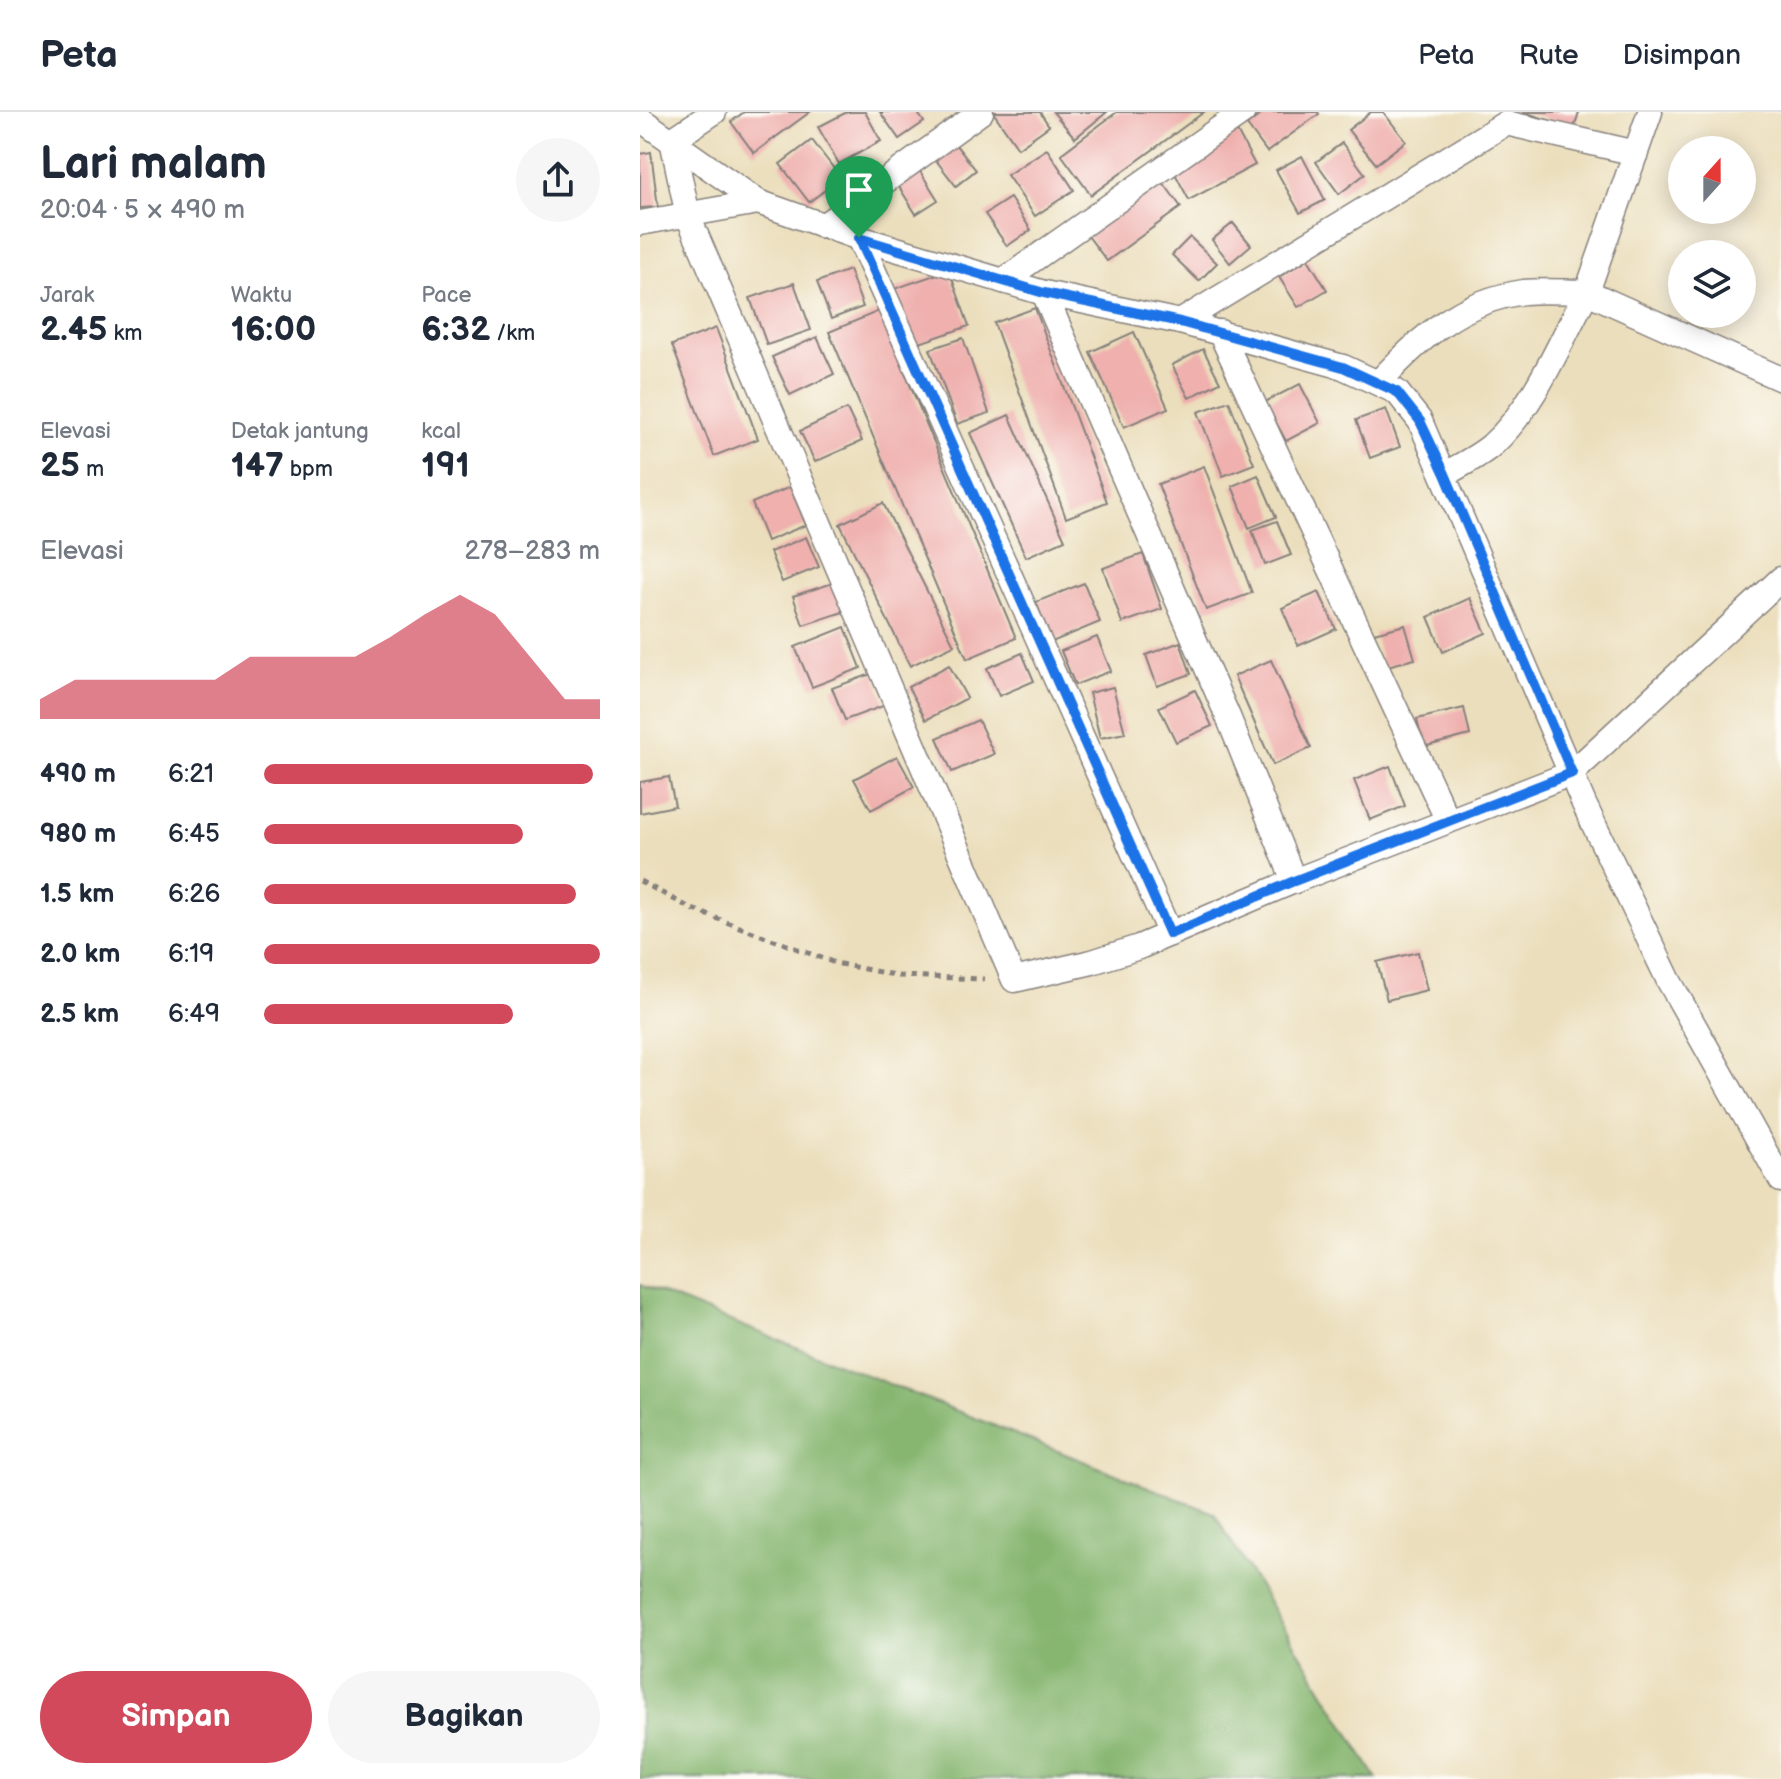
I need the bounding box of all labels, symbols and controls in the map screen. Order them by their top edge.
text: Peta [40,33,118,78]
text: Peta [1418,39,1475,72]
text: Rute [1519,39,1579,72]
text: Disimpan [1623,39,1741,72]
north arrow [1668,136,1756,224]
map controls [1668,136,1756,328]
text: Lari malam [40,138,267,191]
button: share [516,138,600,222]
pin [825,156,893,238]
icon: arrive [837,168,881,212]
text: 20:04 · 5 × 490 m [40,195,245,226]
button: layers [1668,240,1756,328]
text: Jarak [40,282,94,309]
text: Waktu [231,282,292,309]
text: Pace [421,282,472,309]
text: 2.45 [40,309,108,350]
text: 16:00 [231,309,316,350]
text: 6:32 [421,309,490,350]
text: km [108,320,142,347]
text: /km [490,320,535,347]
text: Elevasi [40,418,111,445]
text: Detak jantung [231,418,369,445]
text: kcal [421,418,461,445]
text: 25 [40,445,80,486]
text: 147 [231,445,284,486]
text: 191 [421,445,470,486]
text: m [80,456,104,483]
text: bpm [284,456,333,483]
text: Elevasi [40,536,124,567]
text: 278–283 m [465,536,600,567]
text: 490 m [40,759,116,790]
text: 6:21 [168,759,214,790]
text: 980 m [40,819,116,850]
text: 6:45 [168,819,220,850]
text: 1.5 km [40,879,115,910]
text: 6:26 [168,879,220,910]
text: 2.0 km [40,939,120,970]
text: 6:19 [168,939,214,970]
text: 2.5 km [40,999,119,1030]
text: 6:49 [168,999,220,1030]
button: Simpan [40,1671,312,1763]
button: Bagikan [328,1671,600,1763]

